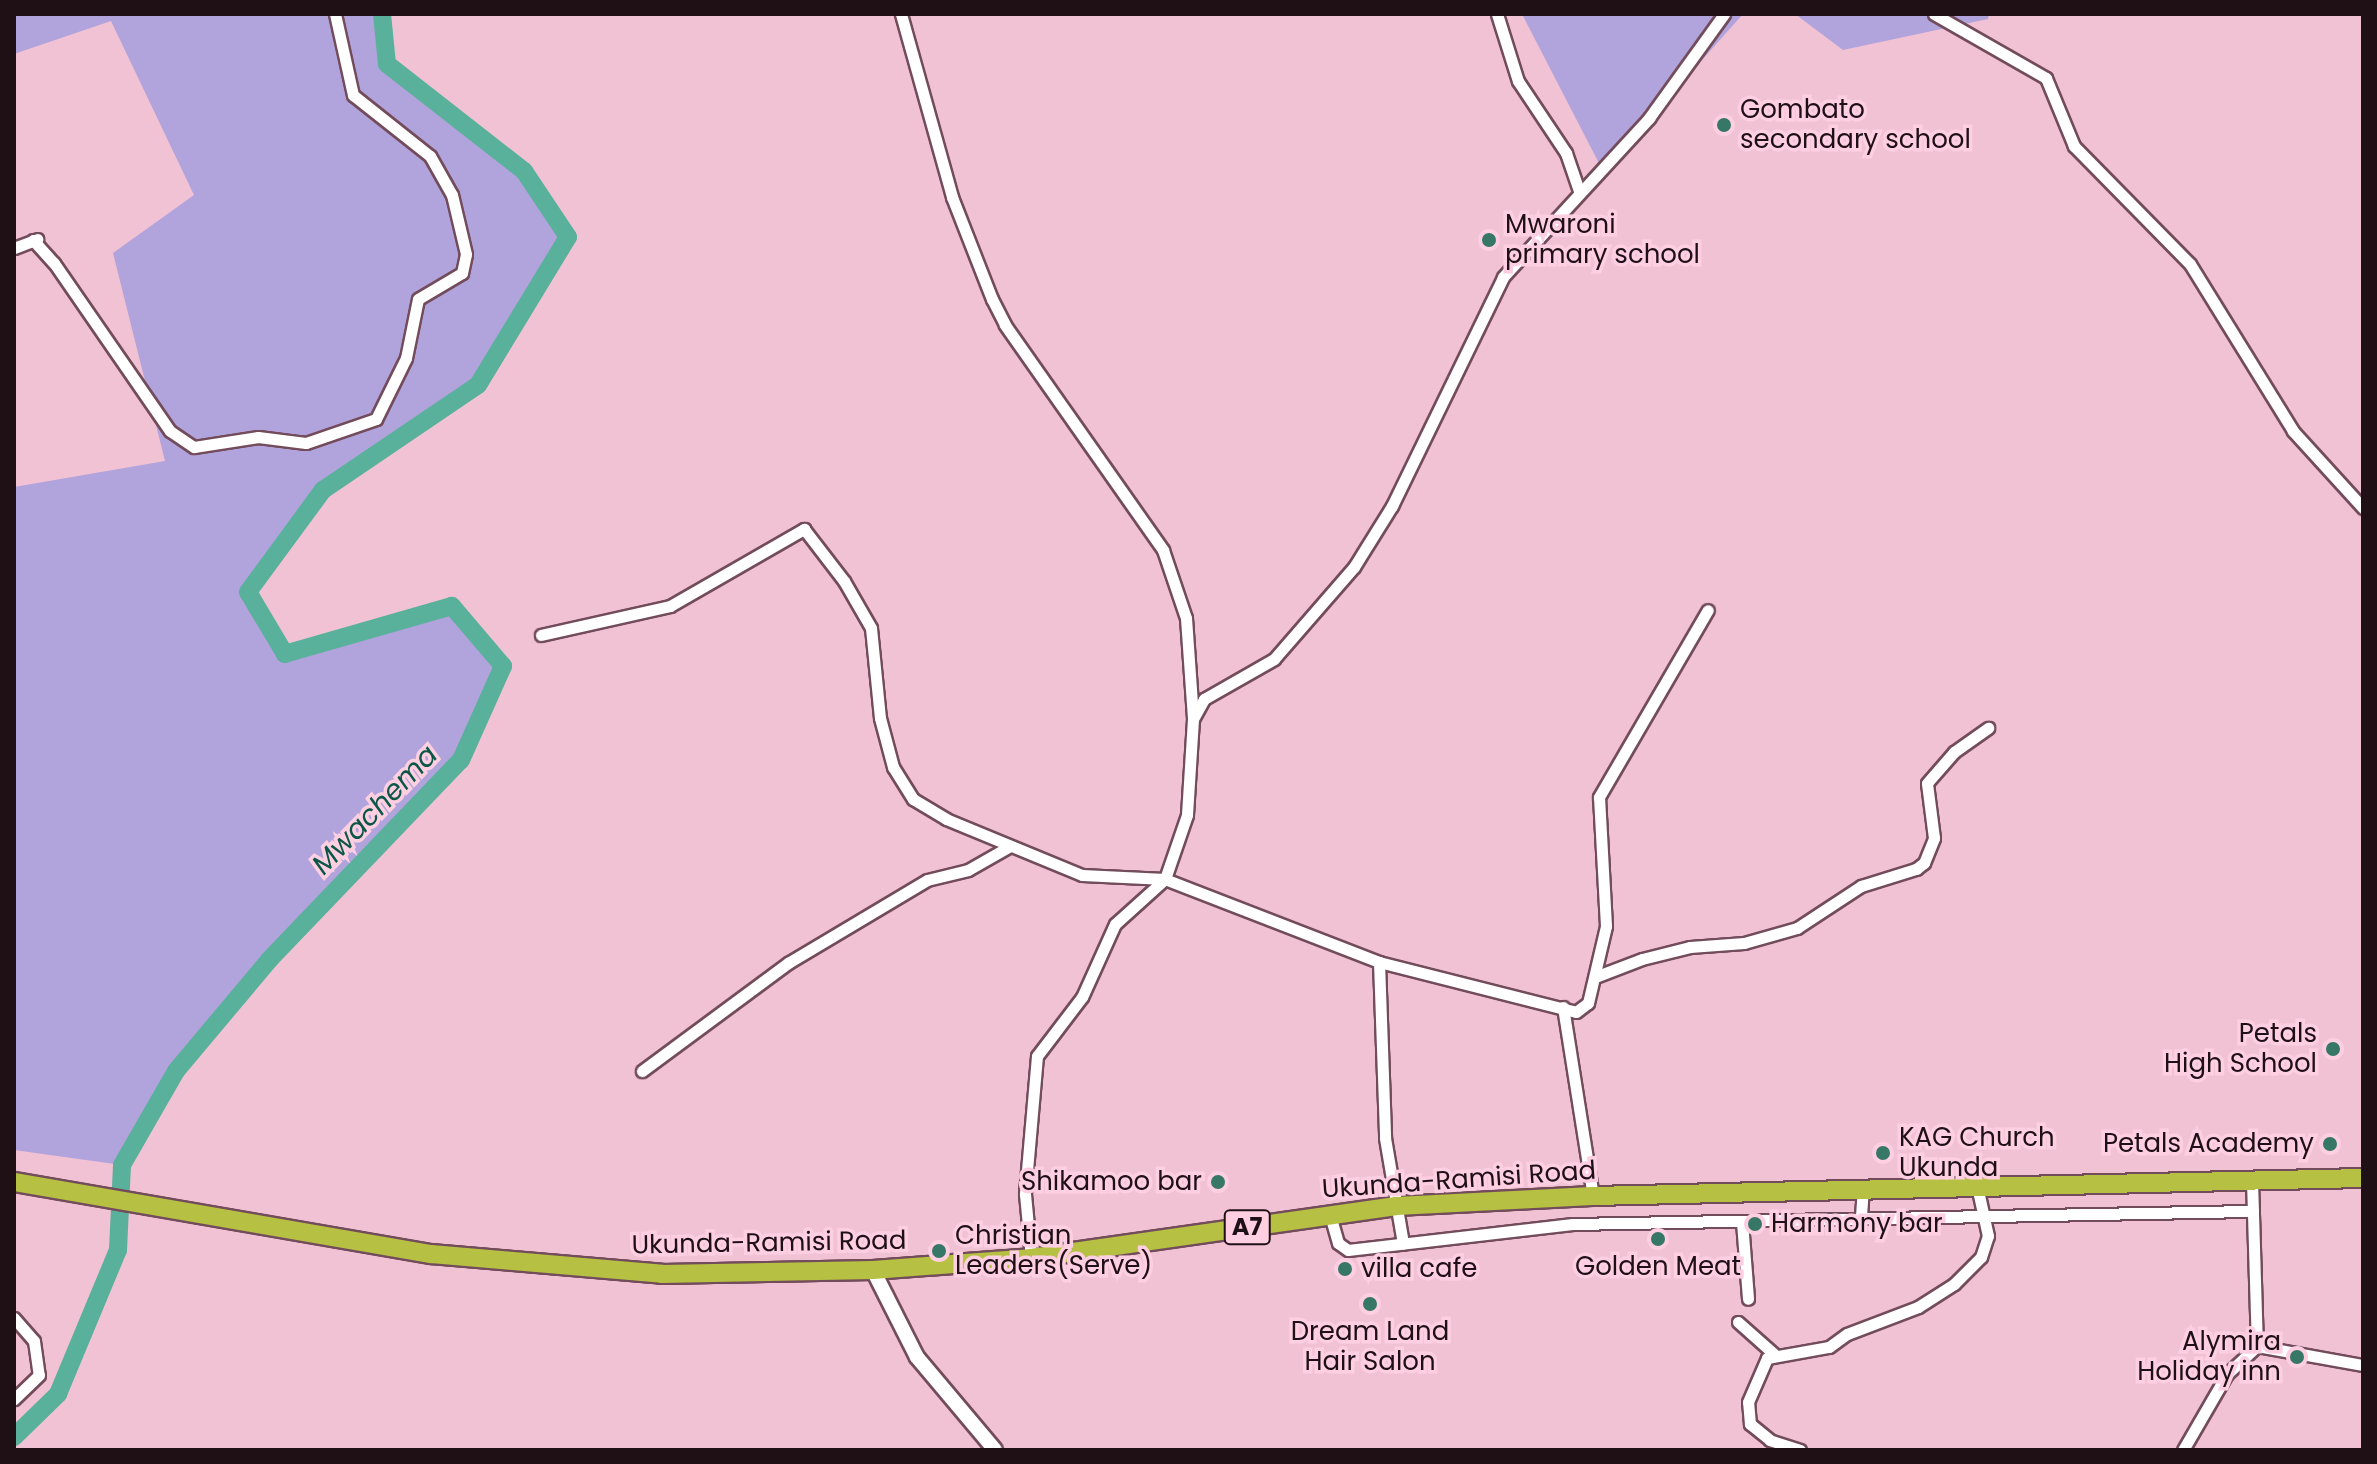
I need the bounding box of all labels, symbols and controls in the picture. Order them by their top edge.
place label: Gombato secondary school [1740,94,1971,156]
marker: Gombato secondary school [1715,116,1733,134]
place label: Mwaroni primary school [1505,209,1700,270]
marker: Mwaroni primary school [1480,231,1498,249]
water label: Mwachema [305,739,445,881]
place label: Petals High School [2164,1018,2317,1080]
marker: Petals High School [2324,1040,2342,1058]
place label: KAG Church Ukunda [1899,1122,2055,1184]
place label: Petals Academy [2103,1128,2314,1160]
marker: Petals Academy [2321,1135,2339,1153]
marker: KAG Church Ukunda [1874,1144,1892,1162]
street label: Ukunda-Ramisi Road [1321,1155,1597,1205]
place label: Shikamoo bar [1021,1166,1202,1198]
marker: Shikamoo bar [1209,1173,1227,1191]
road number: A7 [1223,1207,1271,1247]
place label: Harmony bar [1771,1208,1943,1240]
marker: Harmony bar [1746,1215,1764,1233]
place label: Christian Leaders(Serve) [955,1220,1152,1282]
street label: Ukunda-Ramisi Road [631,1225,907,1261]
marker: Golden Meat [1649,1230,1667,1248]
marker: Christian Leaders(Serve) [930,1242,948,1260]
place label: Golden Meat [1575,1251,1741,1283]
place label: villa cafe [1361,1253,1477,1285]
marker: villa cafe [1336,1260,1354,1278]
marker: Dream Land Hair Salon [1361,1295,1379,1313]
place label: Dream Land Hair Salon [1291,1316,1449,1378]
place label: Alymira Holiday inn [2137,1326,2281,1388]
marker: Alymira Holiday inn [2288,1348,2306,1366]

